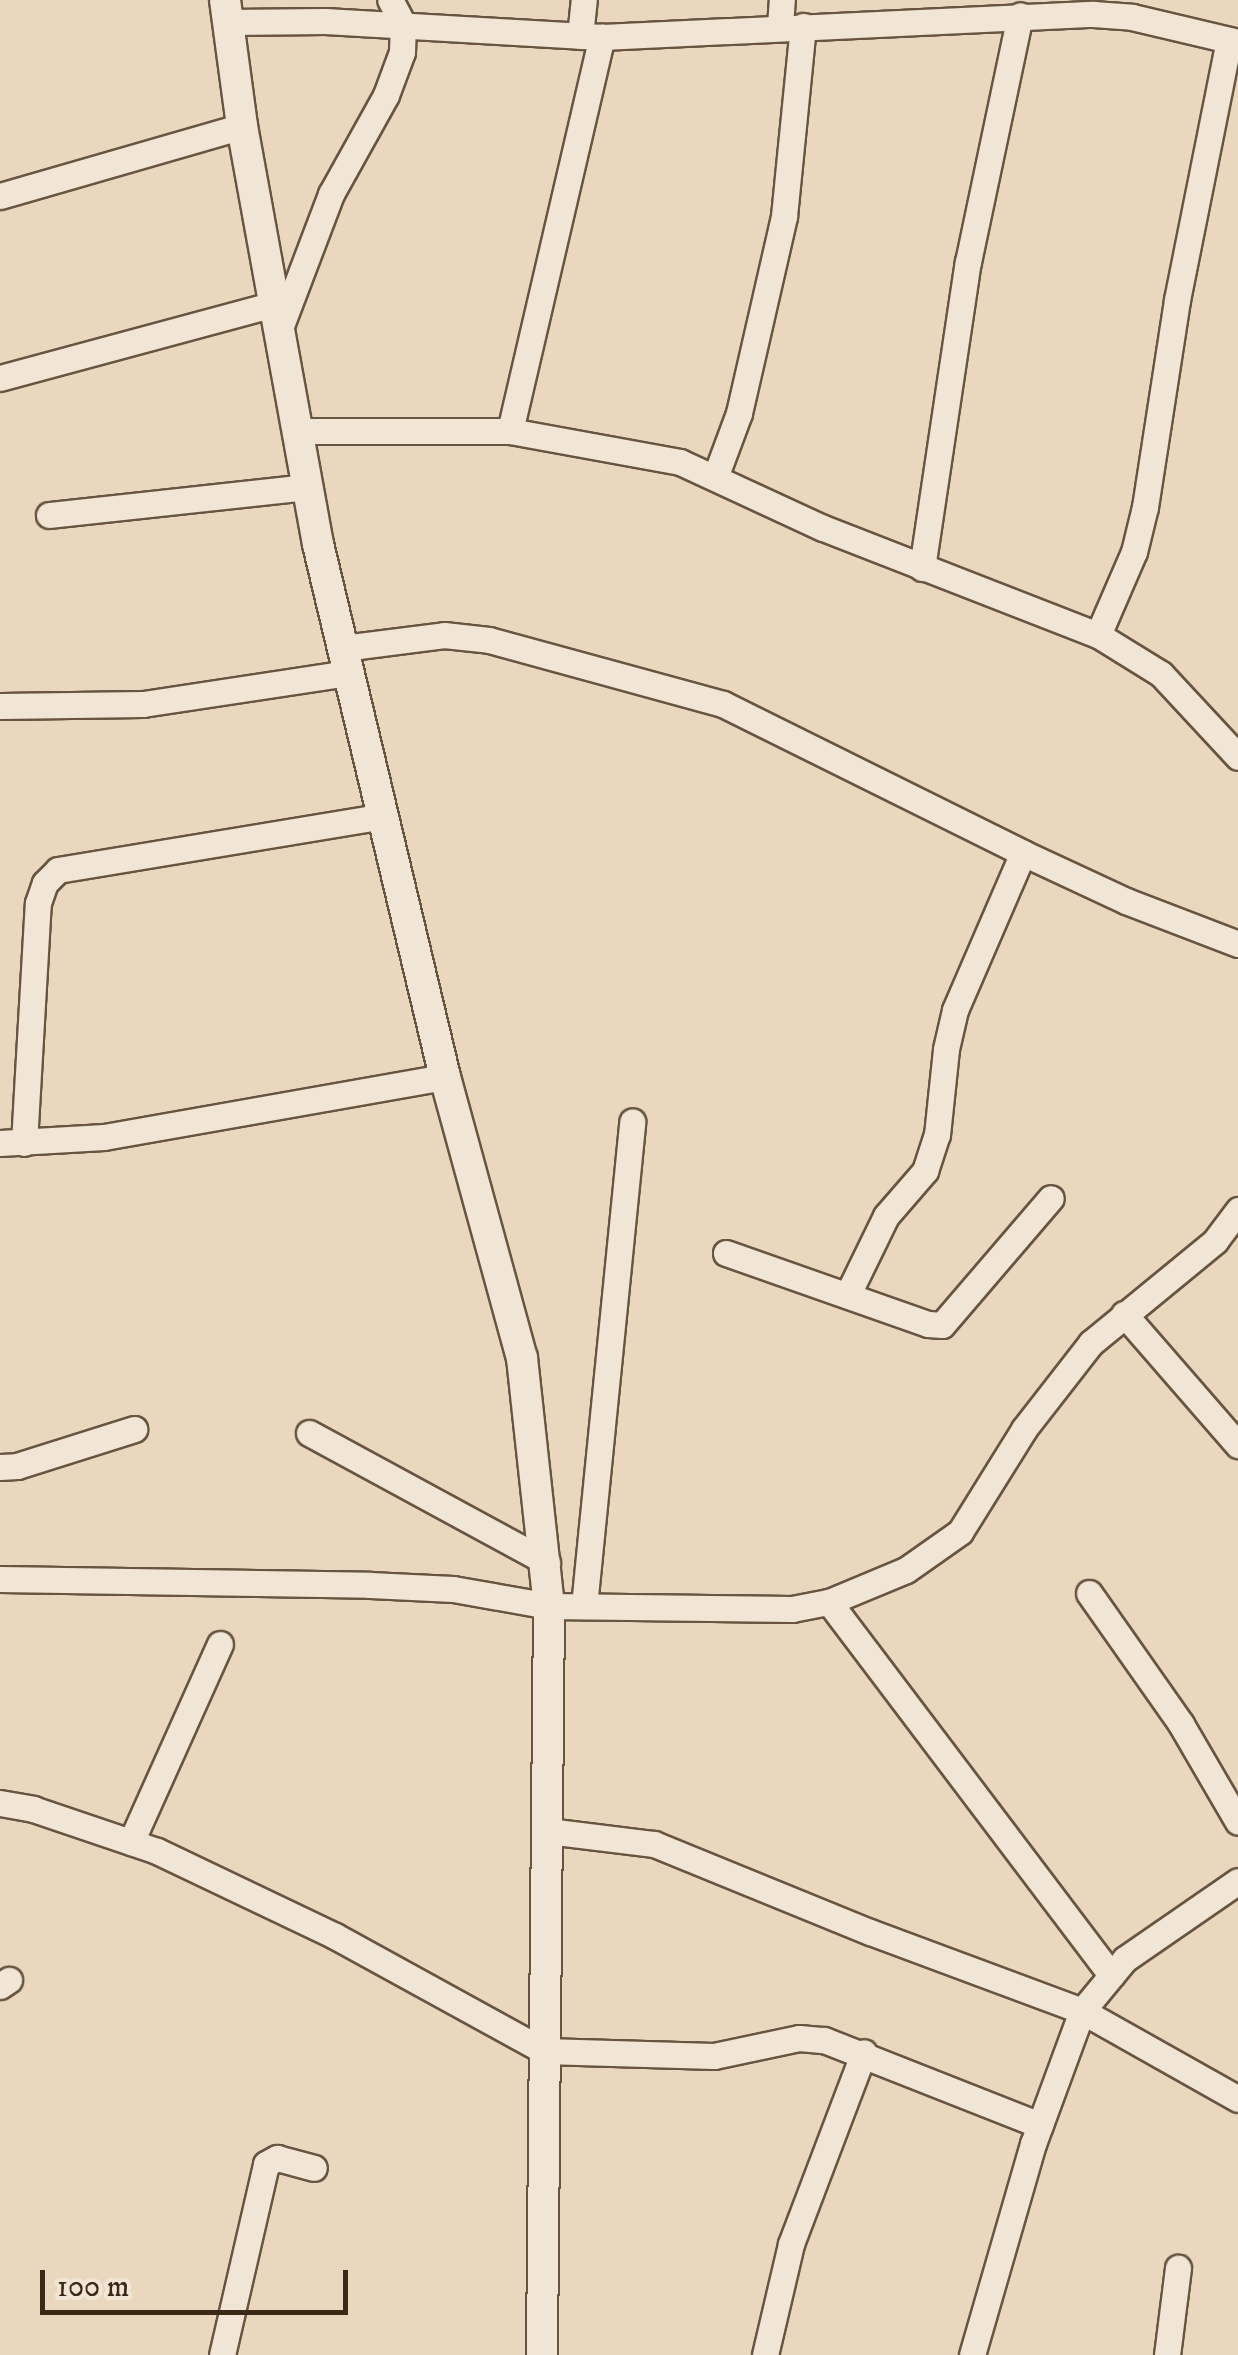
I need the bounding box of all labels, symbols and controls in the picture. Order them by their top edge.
scale bar [45,2250,352,2312]
text: 100 m [57,2269,129,2306]

